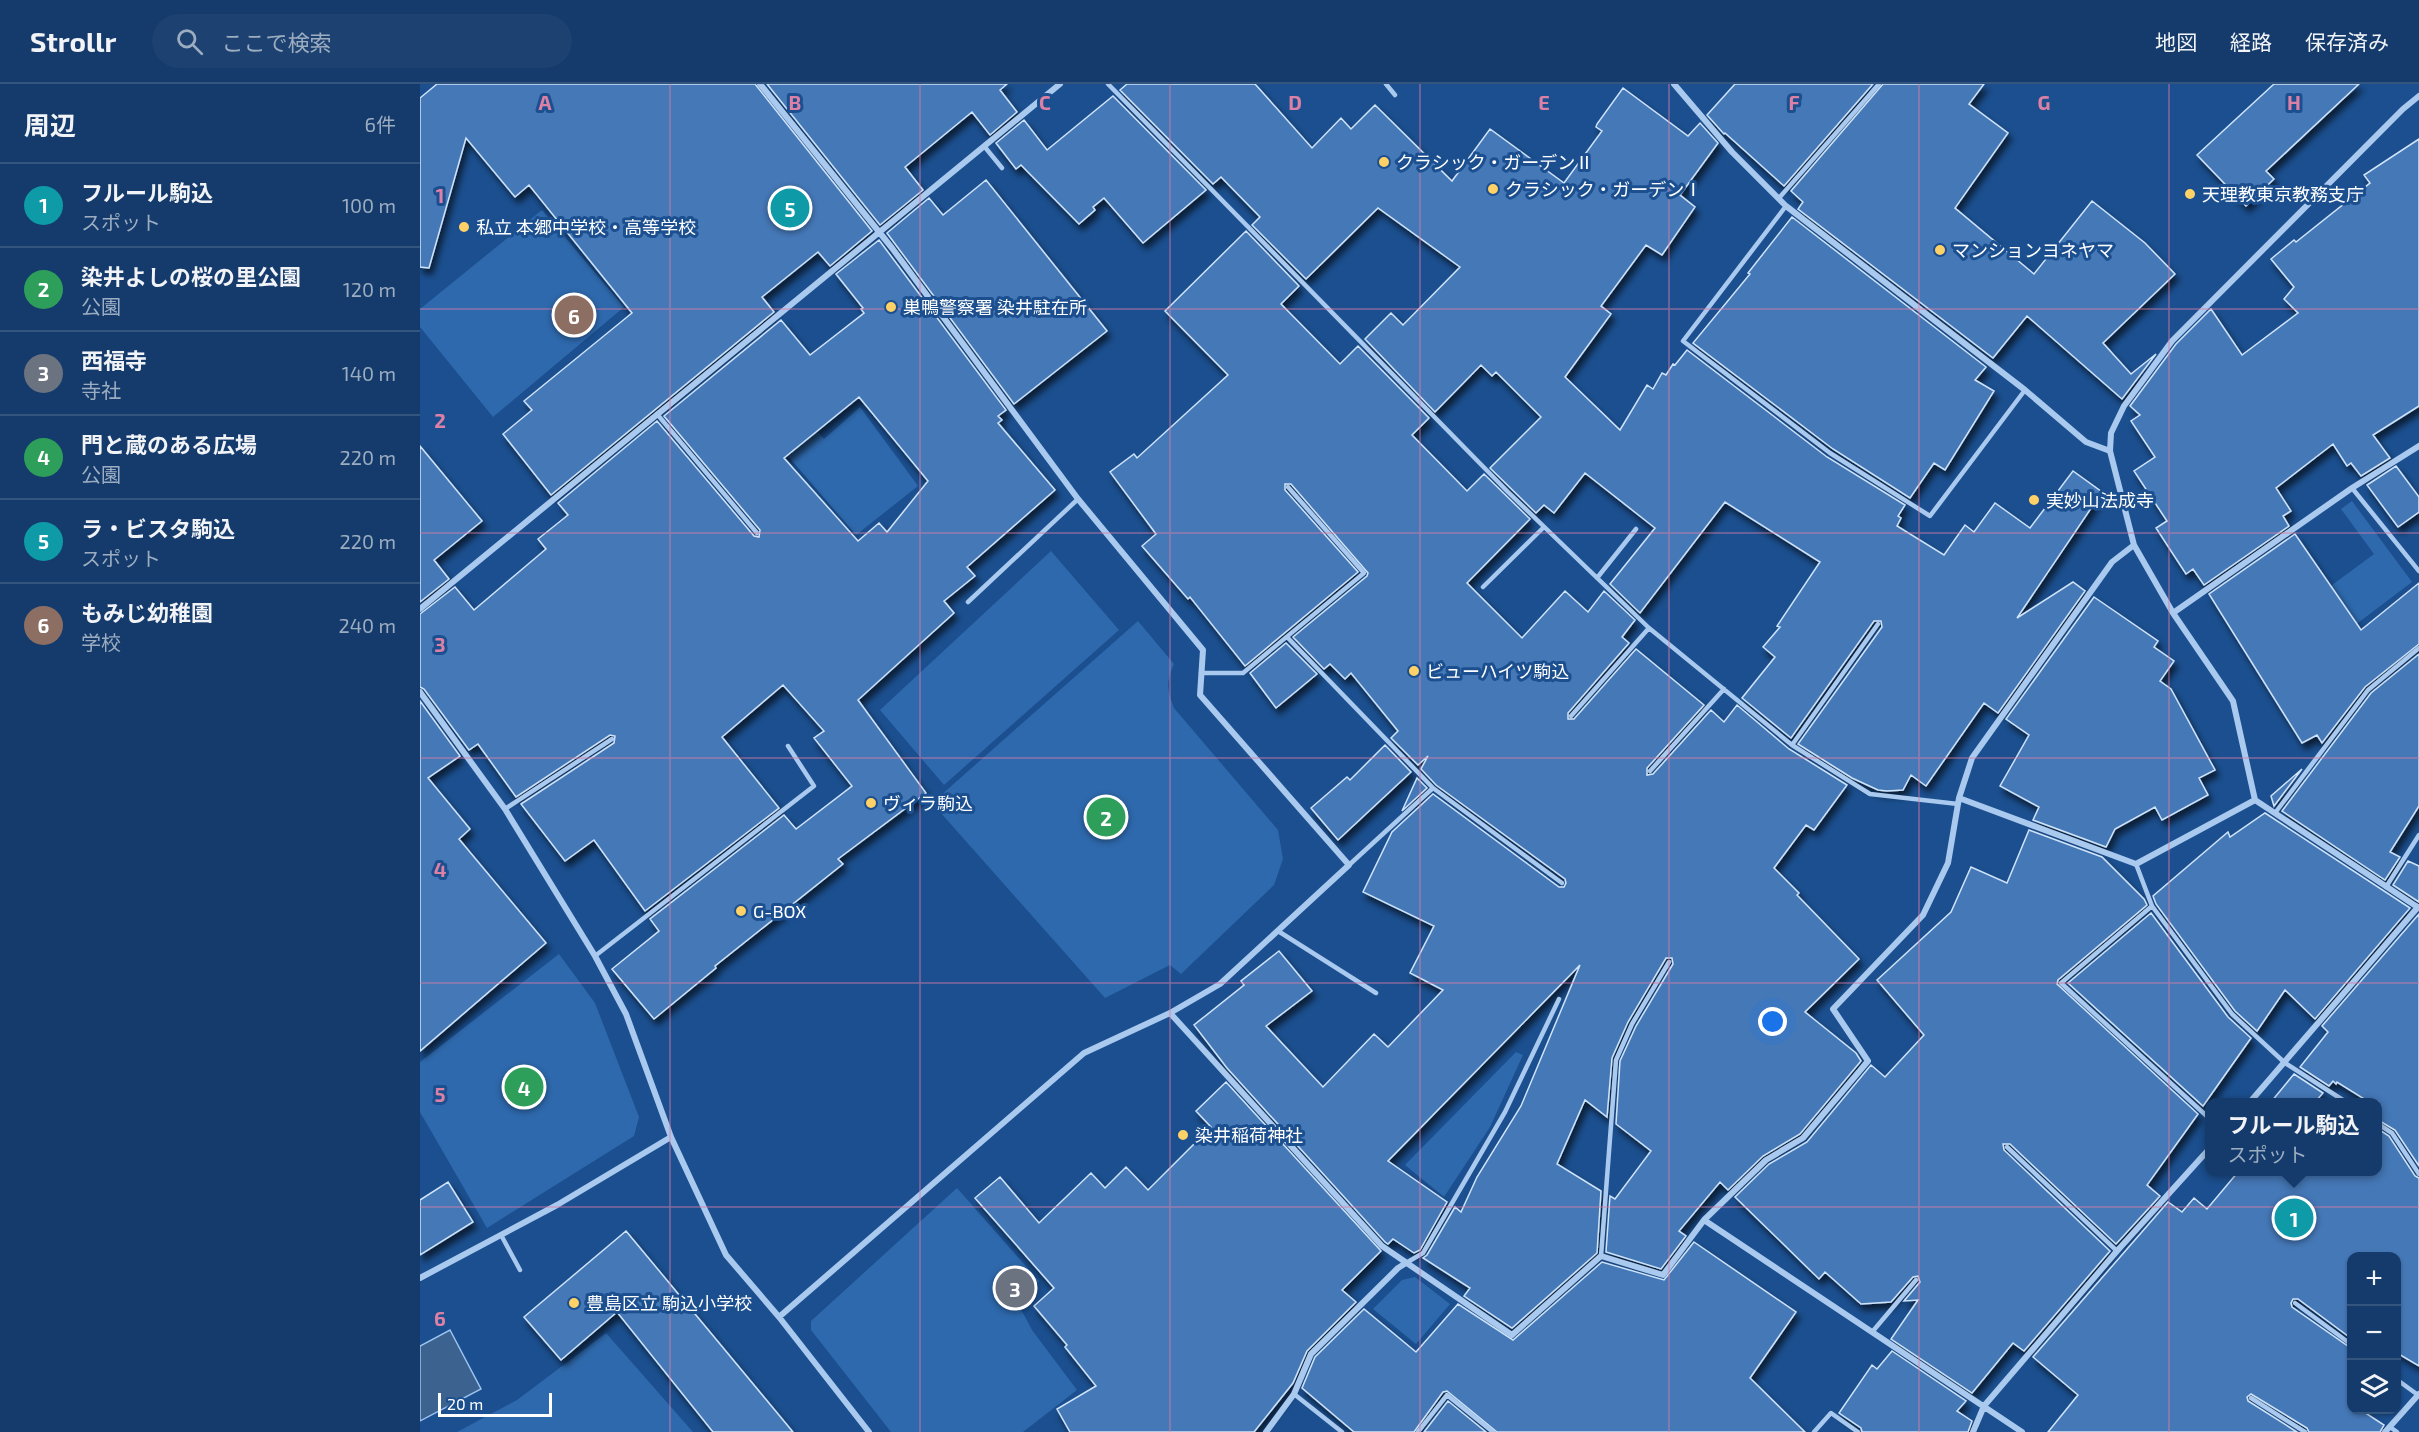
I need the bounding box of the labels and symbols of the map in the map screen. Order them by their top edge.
text: A [538,90,552,114]
text: B [789,90,801,114]
text: C [1039,90,1051,114]
text: D [1288,90,1302,114]
text: E [1538,90,1550,114]
text: F [1788,90,1800,114]
text: G [2038,90,2050,114]
text: H [2287,90,2301,114]
place label: クラシック・ガーデンⅡ [1396,151,1593,173]
marker: クラシック・ガーデンⅡ [1377,155,1391,169]
place label: クラシック・ガーデンⅠ [1505,178,1702,200]
marker: クラシック・ガーデンⅠ [1486,182,1500,196]
text: 1 [436,183,444,207]
place label: 天理教東京教務支庁 [2202,183,2364,205]
pin: 5 [770,186,809,230]
marker: 天理教東京教務支庁 [2183,187,2197,201]
place label: 私立 本郷中学校・高等学校 [476,216,696,238]
marker: 私立 本郷中学校・高等学校 [457,220,471,234]
place label: マンションヨネヤマ [1952,239,2114,261]
marker: マンションヨネヤマ [1933,243,1947,257]
pin: 6 [554,292,594,338]
place label: 巣鴨警察署 染井駐在所 [903,296,1087,318]
marker: 巣鴨警察署 染井駐在所 [884,300,898,314]
text: 2 [434,408,446,432]
place label: 実妙山法成寺 [2046,489,2154,511]
marker: 実妙山法成寺 [2027,493,2041,507]
text: 3 [434,632,446,656]
place label: ビューハイツ駒込 [1426,660,1569,682]
marker: ビューハイツ駒込 [1407,664,1421,678]
place label: ヴィラ駒込 [883,792,973,814]
pin: 2 [1086,794,1126,840]
marker: ヴィラ駒込 [864,796,878,810]
text: 4 [434,857,447,881]
place label: G-BOX [753,900,806,922]
marker: G-BOX [734,904,748,918]
your location [1758,1007,1787,1036]
pin: 4 [504,1064,544,1110]
text: 5 [434,1082,446,1106]
place label: 染井稲荷神社 [1195,1124,1303,1146]
marker: 染井稲荷神社 [1176,1128,1190,1142]
pin: 1 [2274,1196,2314,1240]
pin: 3 [996,1266,1034,1310]
place label: 豊島区立 駒込小学校 [586,1292,752,1314]
marker: 豊島区立 駒込小学校 [567,1296,581,1310]
text: 6 [434,1306,446,1330]
scale bar [438,1390,552,1418]

